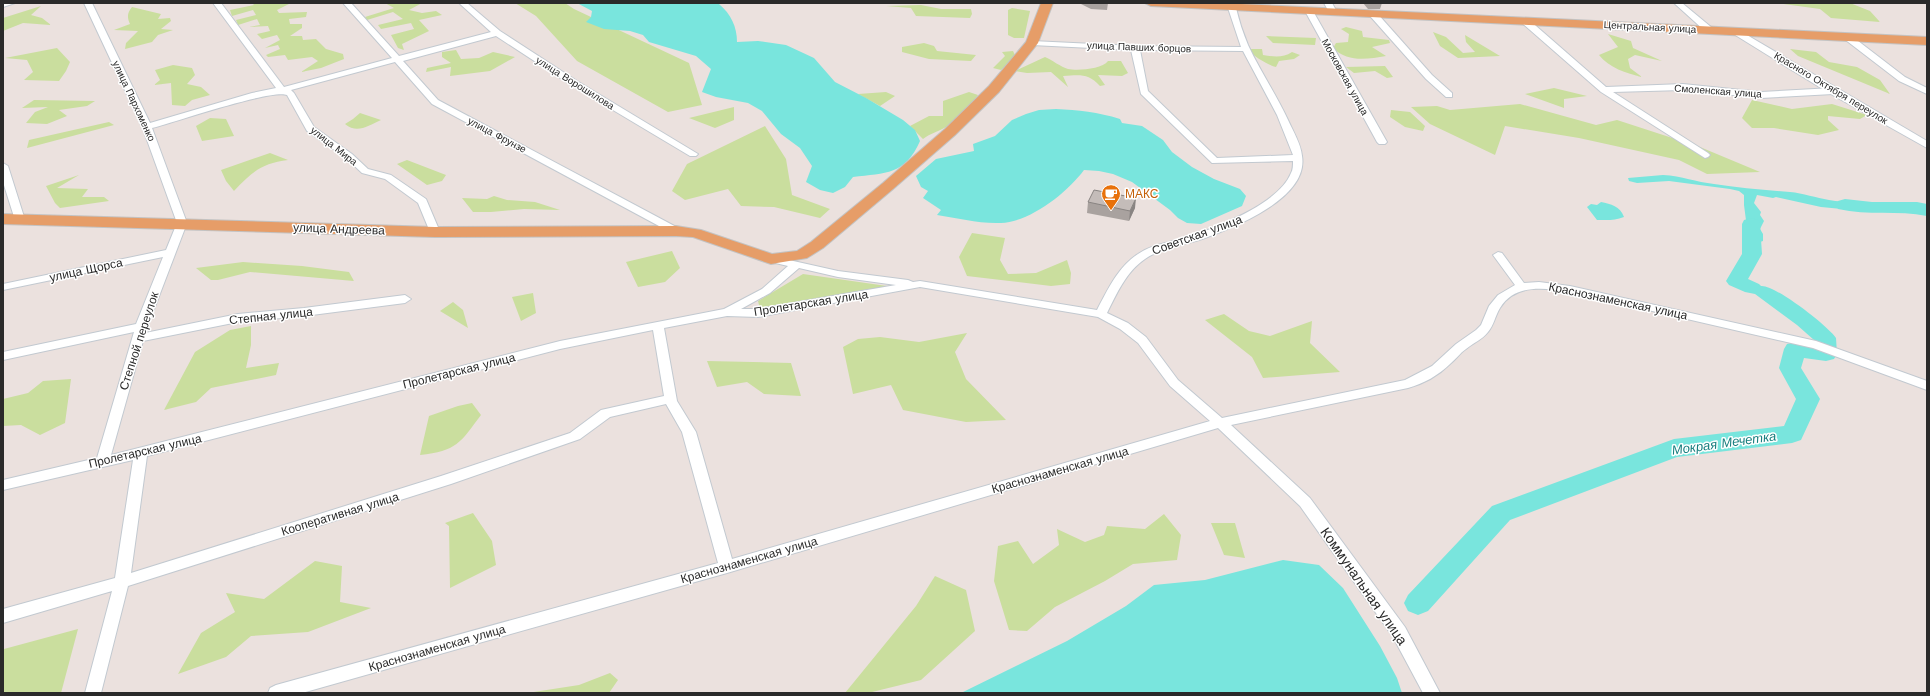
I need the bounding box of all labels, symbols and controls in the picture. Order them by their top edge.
street label: Центральная улица [1603,19,1697,35]
street label: Московская улица [1319,37,1371,118]
street label: улица Павших борцов [1087,40,1191,54]
street label: Красного Октября переулок [1772,50,1890,127]
street label: улица Ворошилова [534,54,617,112]
street label: улица Пархоменко [111,59,158,143]
street label: Смоленская улица [1674,82,1763,100]
street label: улица Фрунзе [466,115,528,155]
street label: улица Мира [309,124,360,168]
cafe icon: МАКС [1100,183,1122,211]
place label: МАКС [1125,187,1159,201]
street label: Советская улица [1150,212,1244,258]
street label: улица Андреева [293,220,385,238]
street label: улица Щорса [48,255,124,285]
street label: Краснознаменская улица [1547,279,1689,323]
street label: Пролетарская улица [753,287,869,319]
street label: Степной переулок [117,289,162,392]
street label: Степная улица [228,305,314,327]
street label: Пролетарская улица [401,350,517,392]
water label: Мокрая Мечетка [1671,428,1777,458]
street label: Пролетарская улица [87,431,203,471]
street label: Краснознаменская улица [990,444,1130,496]
street label: Кооперативная улица [280,489,401,539]
street label: Коммунальная улица [1317,524,1411,648]
street label: Краснознаменская улица [679,534,819,586]
street label: Краснознаменская улица [367,622,507,674]

